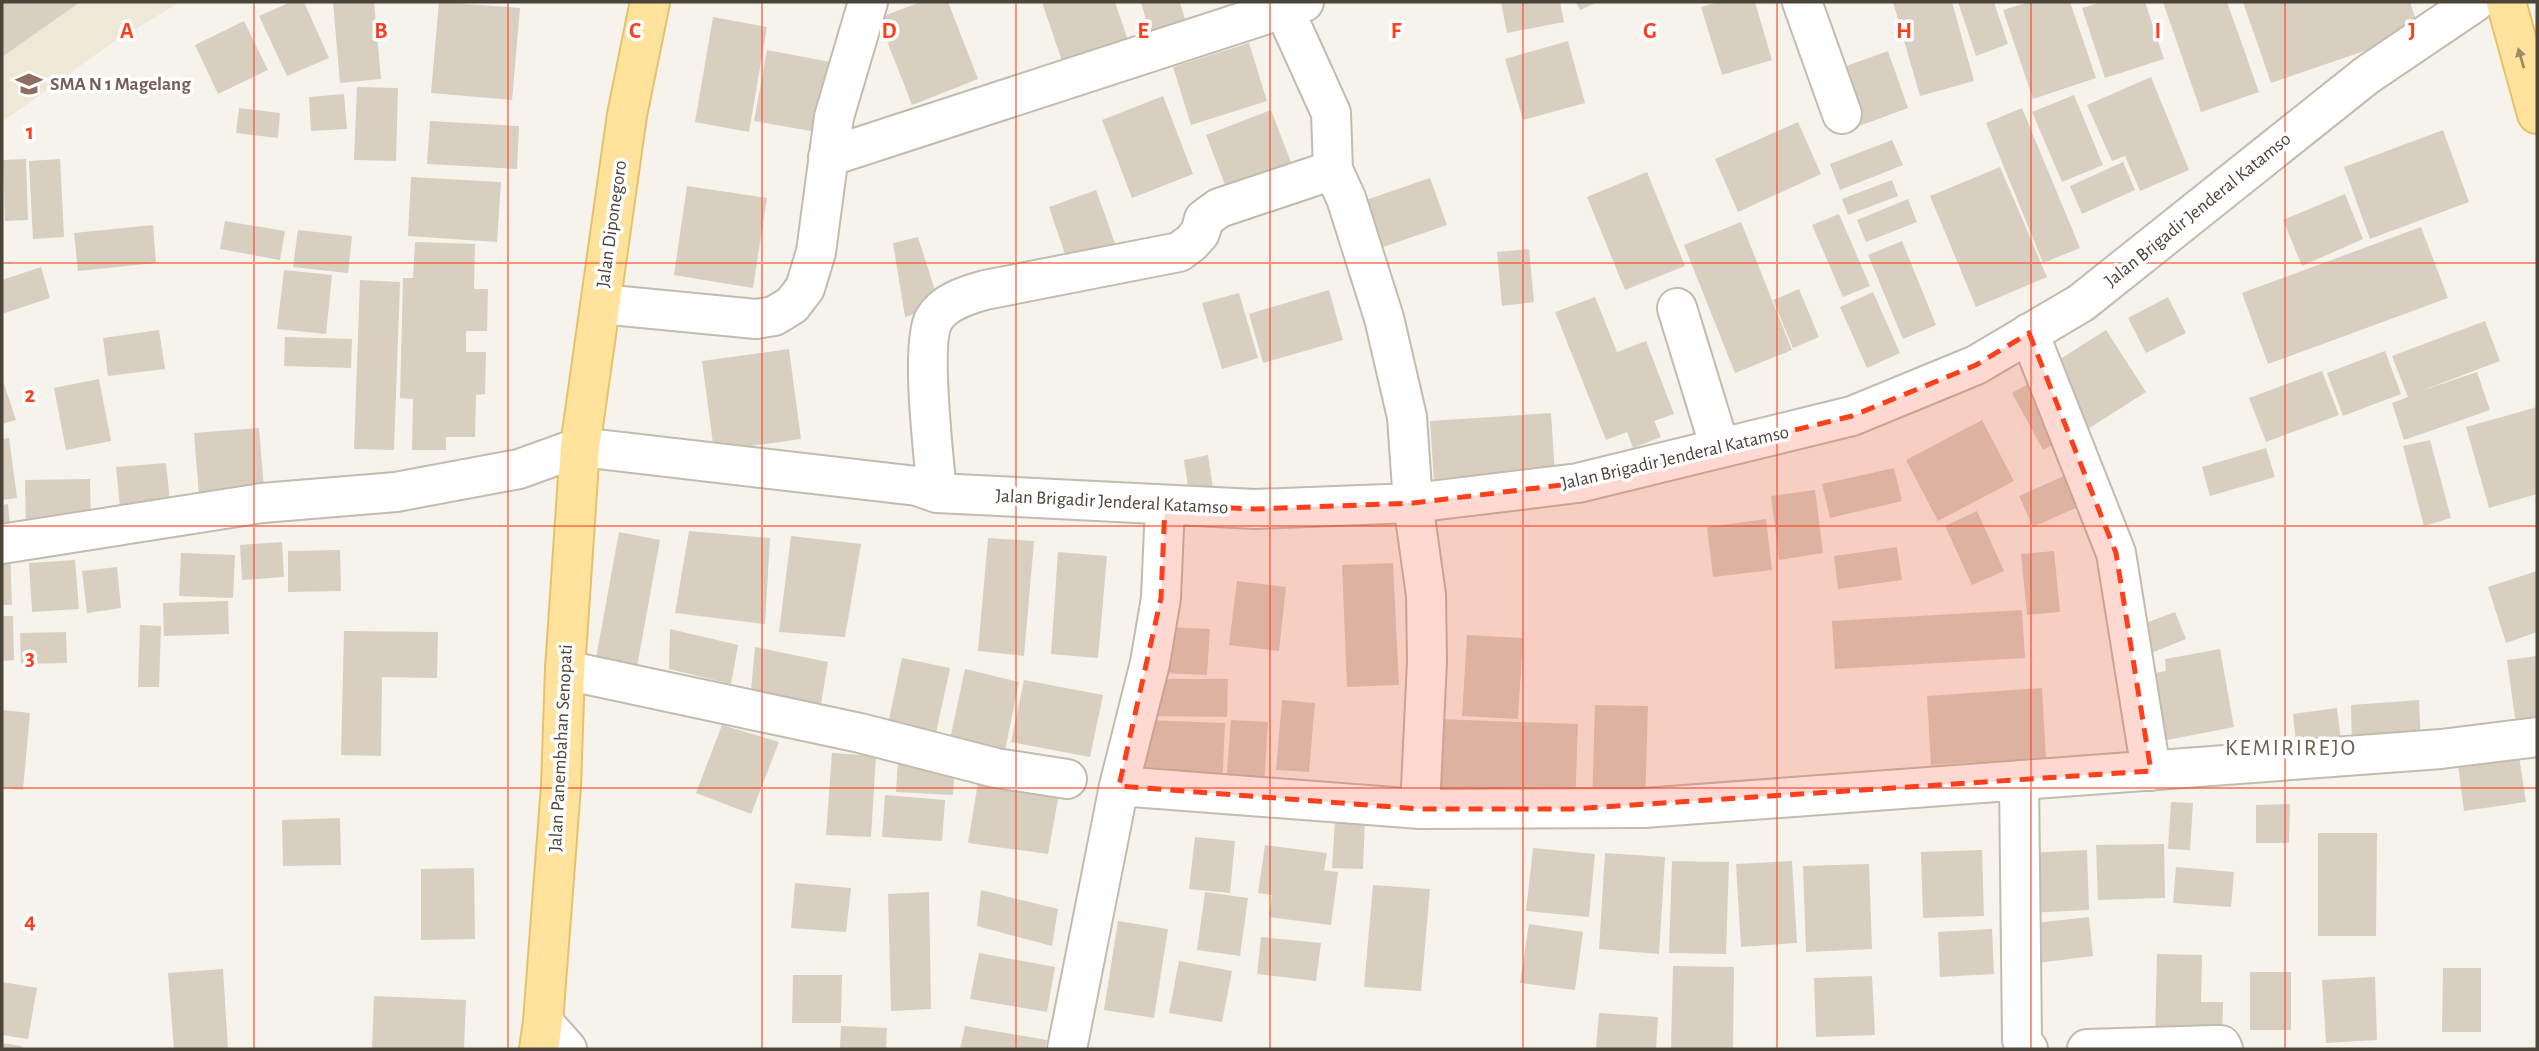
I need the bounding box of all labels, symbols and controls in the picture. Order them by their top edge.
text: A [120,20,134,43]
text: B [374,20,388,43]
text: C [629,20,641,43]
text: D [881,20,897,43]
text: E [1137,20,1149,43]
text: F [1391,20,1402,43]
text: G [1643,20,1657,43]
text: H [1896,20,1912,43]
text: I [2155,20,2161,43]
text: J [2408,20,2416,43]
one-way arrow [2516,47,2526,68]
school or university icon: SMA N 1 Magelang [14,69,44,99]
place label: SMA N 1 Magelang [50,75,191,94]
text: 1 [26,121,34,144]
street label: Jalan Brigadir Jenderal Katamso [2101,129,2295,291]
street label: Jalan Diponegoro [594,159,630,289]
text: 2 [25,384,36,407]
street label: Jalan Brigadir Jenderal Katamso [1559,423,1791,493]
street label: Jalan Brigadir Jenderal Katamso [995,486,1229,518]
street label: Jalan Panembahan Senopati [546,644,576,852]
text: 3 [25,647,35,670]
district label: KEMIRIREJO [2225,737,2357,760]
text: 4 [24,910,36,933]

